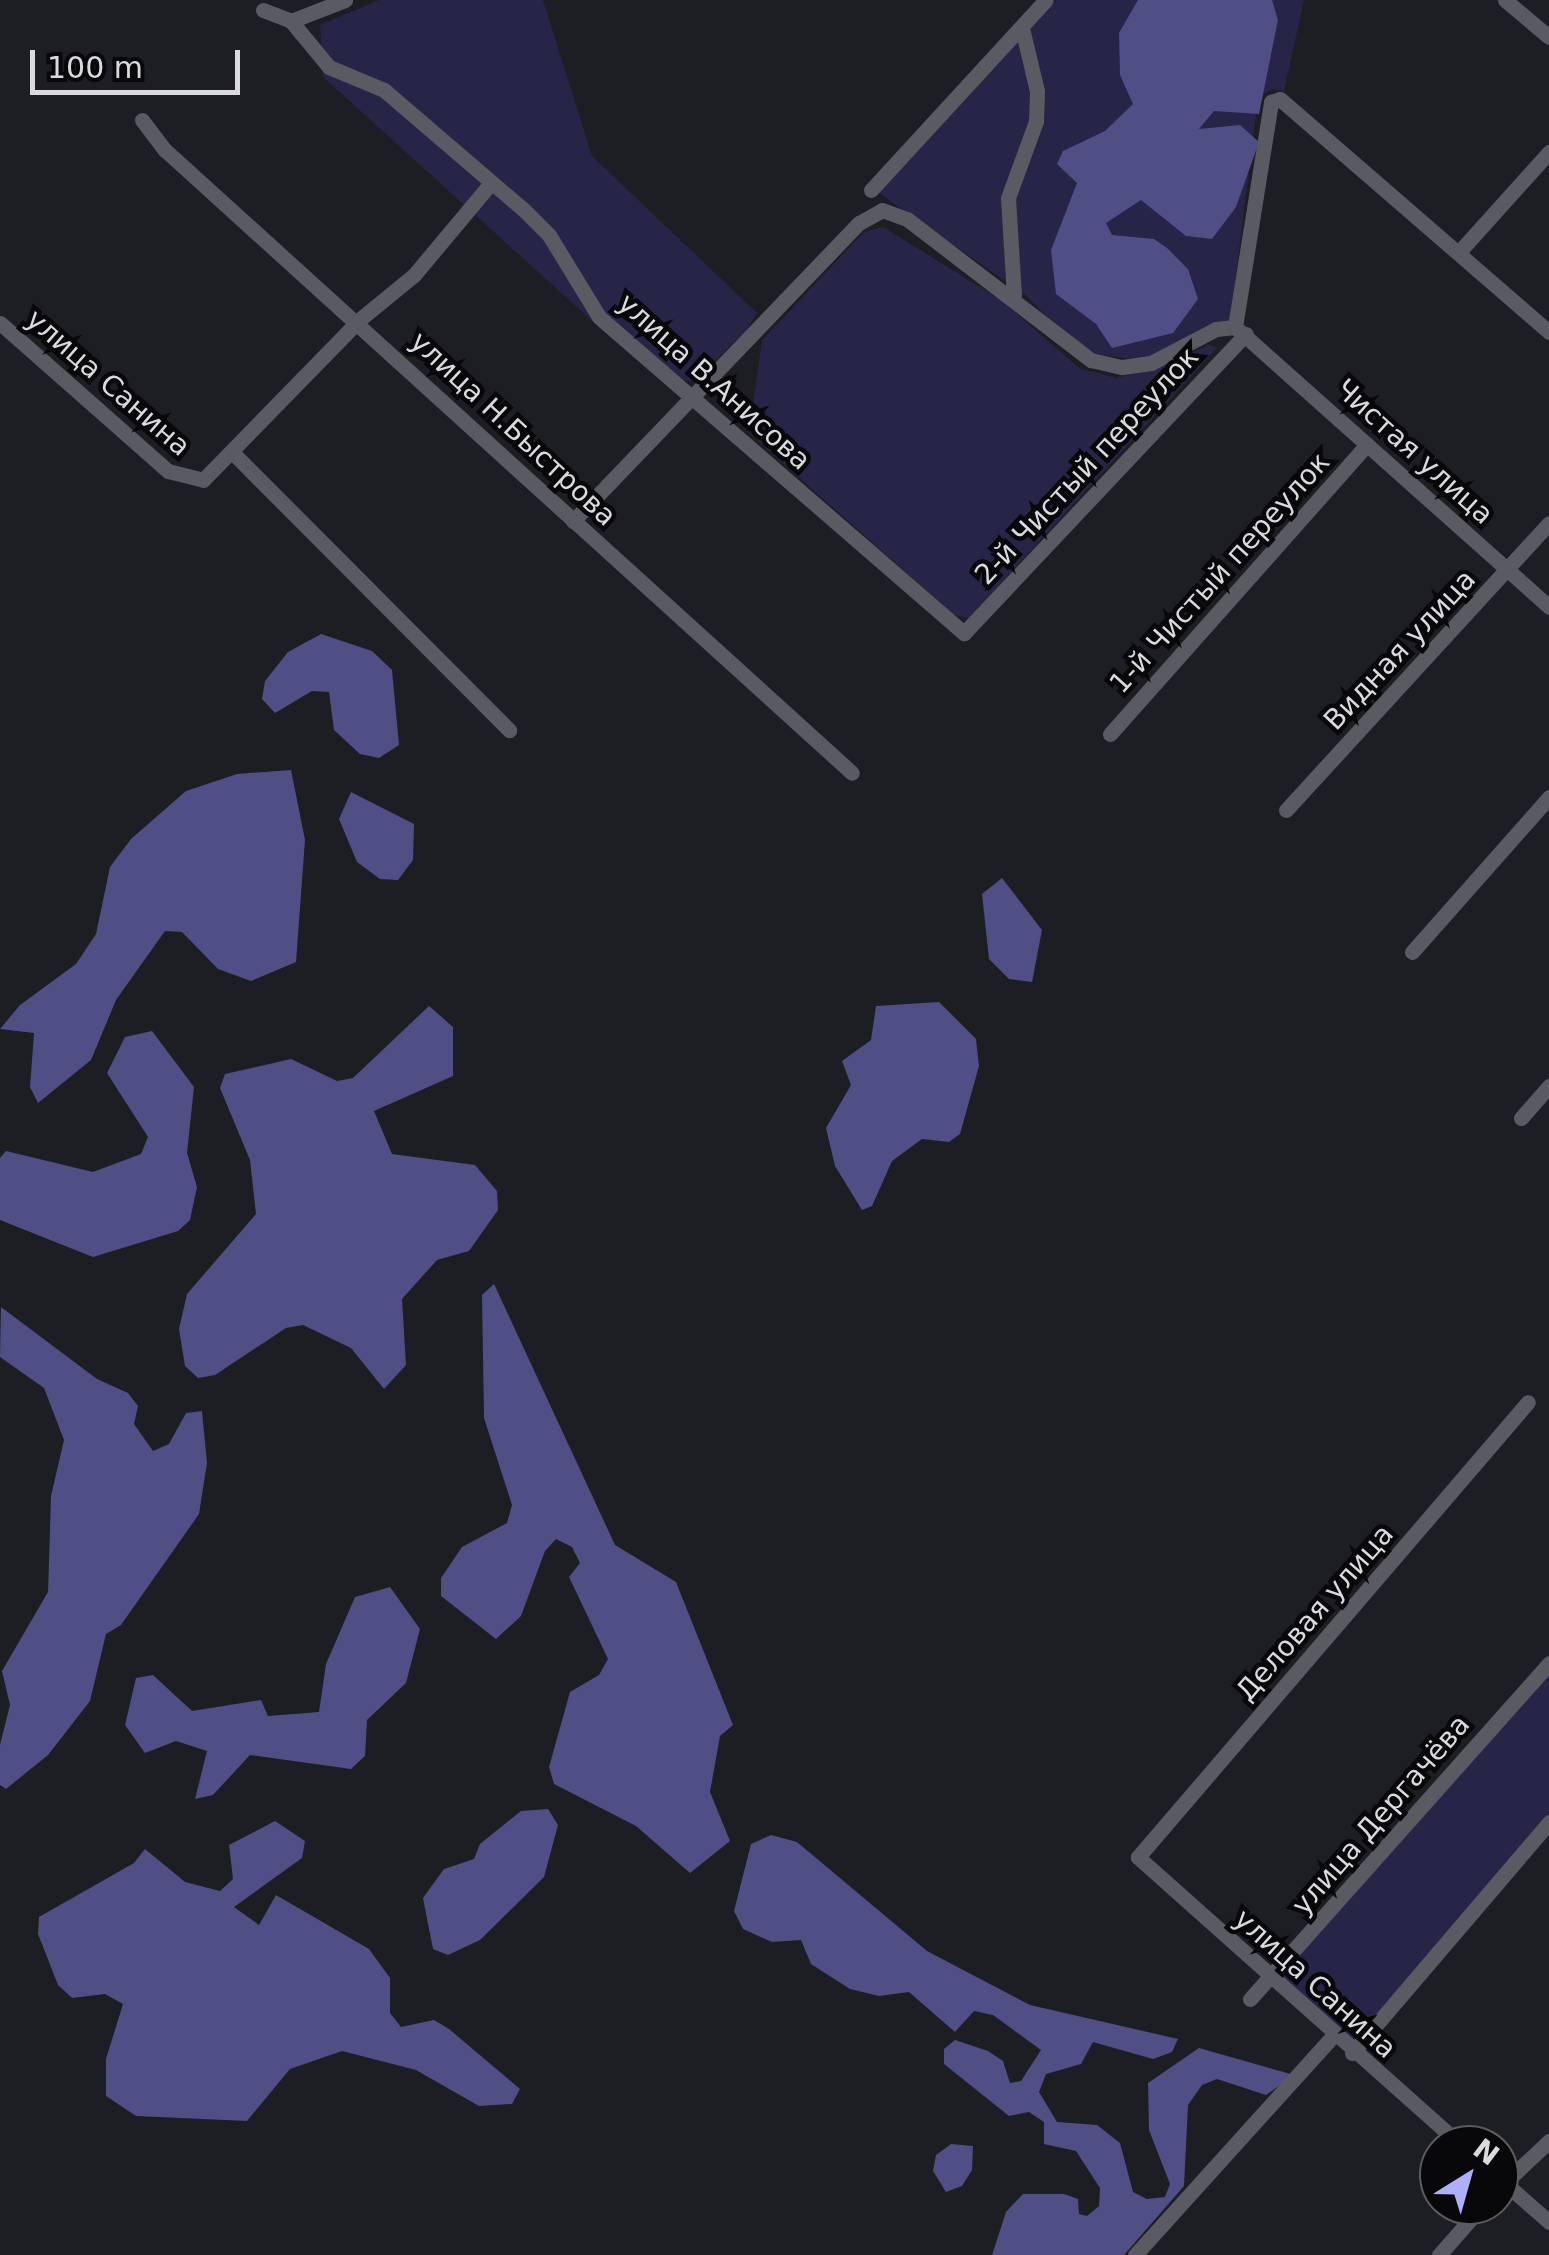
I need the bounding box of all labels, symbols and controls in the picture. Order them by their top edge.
scale bar [35,30,245,92]
text: 100 m [47,50,143,85]
street label: улица В.Анисова [611,287,817,477]
street label: улица Санина [19,303,197,463]
street label: улица Н.Быстрова [403,325,623,533]
street label: 2-й Чистый переулок [968,340,1206,592]
street label: Чистая улица [1328,372,1500,532]
street label: 1-й Чистый переулок [1103,446,1337,700]
street label: Видная улица [1317,563,1483,737]
street label: Деловая улица [1229,1518,1401,1708]
street label: улица Дергачёва [1285,1708,1477,1922]
street label: улица Санина [1227,1902,1403,2066]
north arrow [1419,2125,1519,2225]
text: N [1467,2132,1505,2172]

